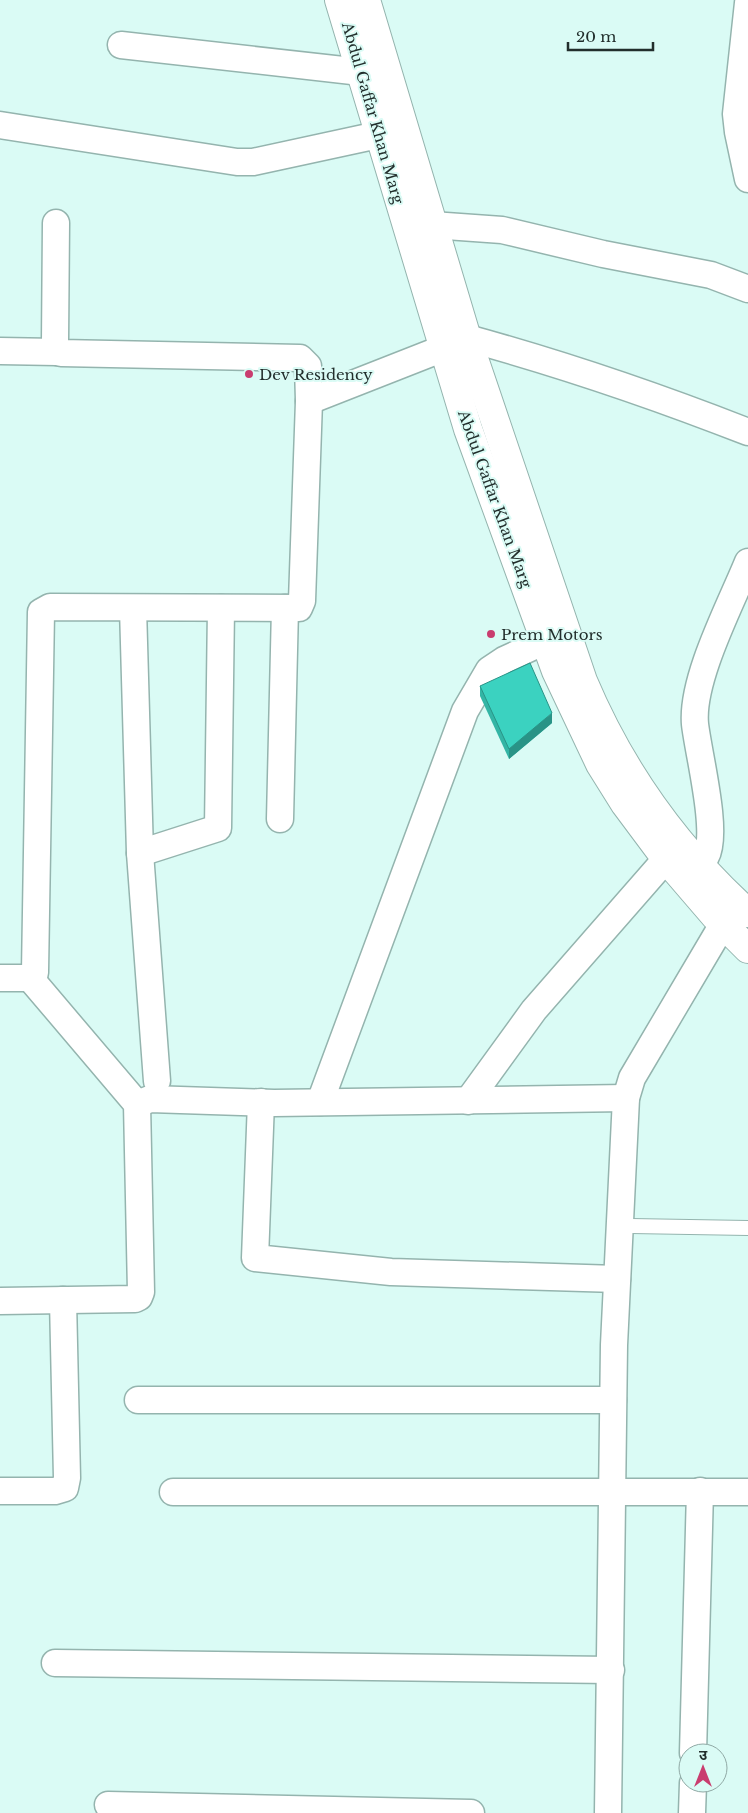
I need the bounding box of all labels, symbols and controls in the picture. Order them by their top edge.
street label: Abdul Gaffar Khan Marg [338,19,408,207]
scale bar [568,20,653,52]
text: 20 m [576,27,616,46]
place label: Dev Residency [259,365,373,384]
marker: Dev Residency [243,368,255,380]
street label: Abdul Gaffar Khan Marg [454,406,536,592]
place label: Prem Motors [501,625,603,644]
marker: Prem Motors [485,628,497,640]
north arrow [678,1743,728,1793]
text: उ [699,1746,708,1764]

